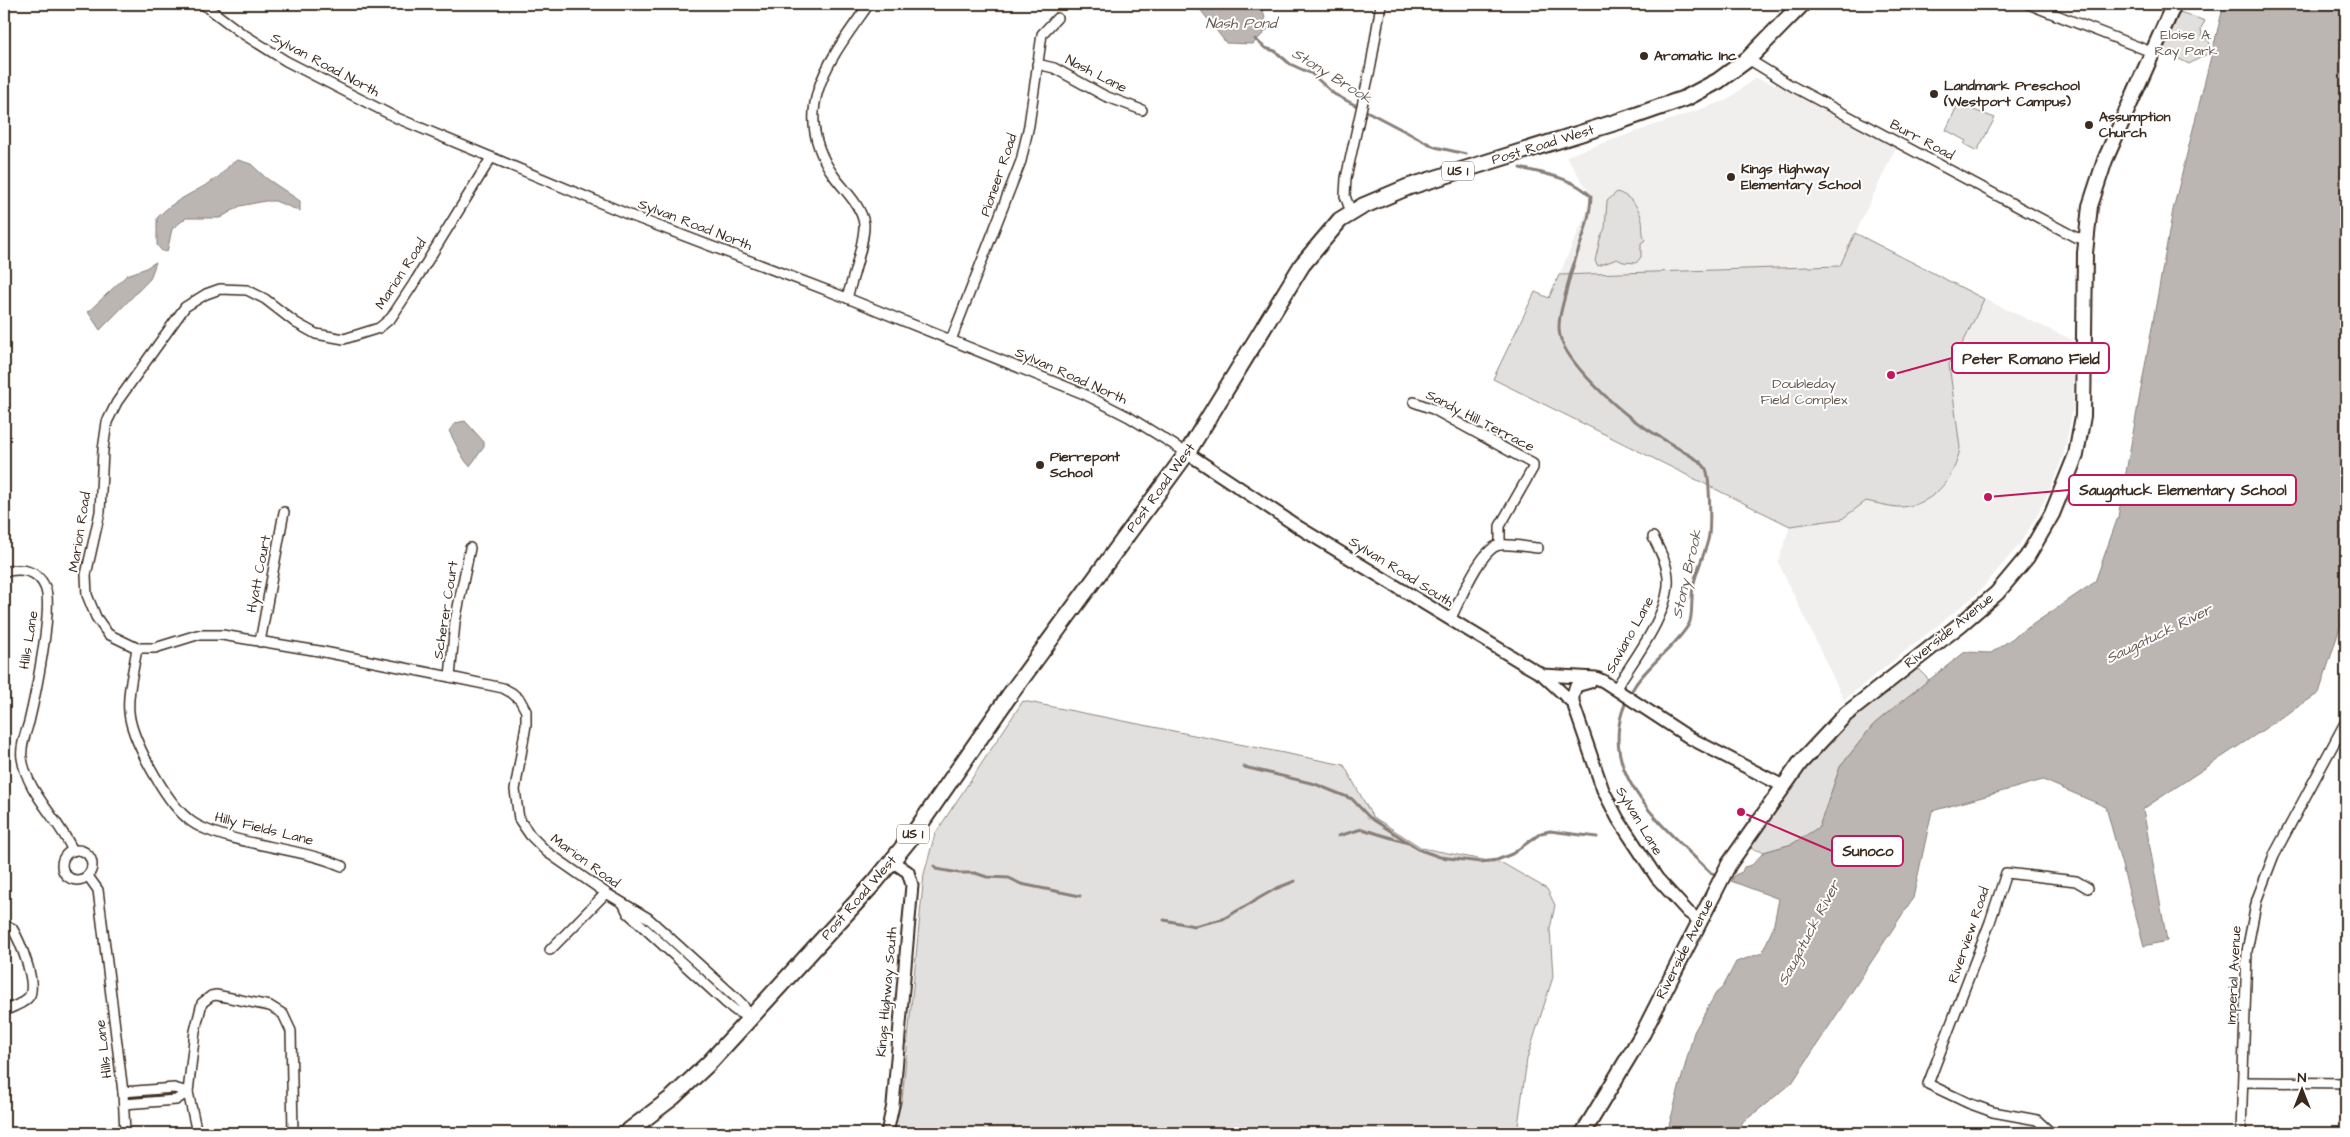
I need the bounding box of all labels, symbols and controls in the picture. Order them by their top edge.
water label: Nash Pond [1205,13,1280,34]
park label: Eloise A. Ray Park [2155,25,2218,61]
street label: Sylvan Road North [267,28,383,102]
water label: Stony Brook [1287,43,1377,110]
place label: Aromatic Inc [1654,46,1737,66]
street label: Nash Lane [1062,50,1131,98]
marker: Aromatic Inc [1638,50,1650,62]
place label: Landmark Preschool (Westport Campus) [1943,76,2081,112]
marker: Landmark Preschool (Westport Campus) [1928,88,1940,100]
place label: Assumption Church [2099,107,2170,143]
street label: Burr Road [1886,115,1958,165]
marker: Assumption Church [2083,119,2095,131]
street label: Post Road West [1489,120,1597,170]
street label: Pioneer Road [975,131,1023,219]
place label: Kings Highway Elementary School [1741,159,1862,195]
road number: US 1 [1442,162,1474,180]
marker: Kings Highway Elementary School [1725,171,1737,183]
street label: Sylvan Road North [635,194,755,256]
street label: Marion Road [371,235,431,313]
street label: Sylvan Road North [1012,342,1130,410]
callout: Peter Romano Field [1952,343,2109,373]
text: Peter Romano Field [1962,349,2100,370]
park label: Doubleday Field Complex [1760,374,1848,410]
street label: Sandy Hill Terrace [1422,385,1538,457]
street label: Post Road West [1122,439,1201,537]
place label: Pierrepont School [1049,447,1120,483]
marker: Pierrepont School [1034,459,1046,471]
callout: Saugatuck Elementary School [2069,475,2296,505]
text: Saugatuck Elementary School [2078,480,2287,503]
street label: Marion Road [64,490,96,574]
water label: Stony Brook [1667,527,1709,621]
street label: Sylvan Road South [1345,532,1457,612]
street label: Hyatt Court [242,533,276,614]
street label: Scherer Court [428,559,464,661]
street label: Riverside Avenue [1900,588,1998,673]
street label: Saviano Lane [1601,593,1659,677]
water label: Saugatuck River [2102,598,2218,670]
street label: Hills Lane [15,609,44,671]
street label: Sylvan Lane [1611,783,1668,860]
street label: Hilly Fields Lane [213,807,316,851]
road number: US 1 [897,824,929,844]
street label: Marion Road [546,829,624,893]
callout: Sunoco [1832,836,1903,866]
text: Sunoco [1841,841,1894,862]
street label: Post Road West [817,851,902,945]
water label: Saugatuck River [1773,875,1847,990]
street label: Riverview Road [1943,884,1995,986]
street label: Riverside Avenue [1651,895,1719,1002]
street label: Imperial Avenue [2221,925,2247,1025]
street label: Kings Highway South [871,926,903,1058]
street label: Hills Lane [90,1018,118,1080]
north arrow [2278,1064,2328,1114]
text: N [2298,1068,2307,1088]

